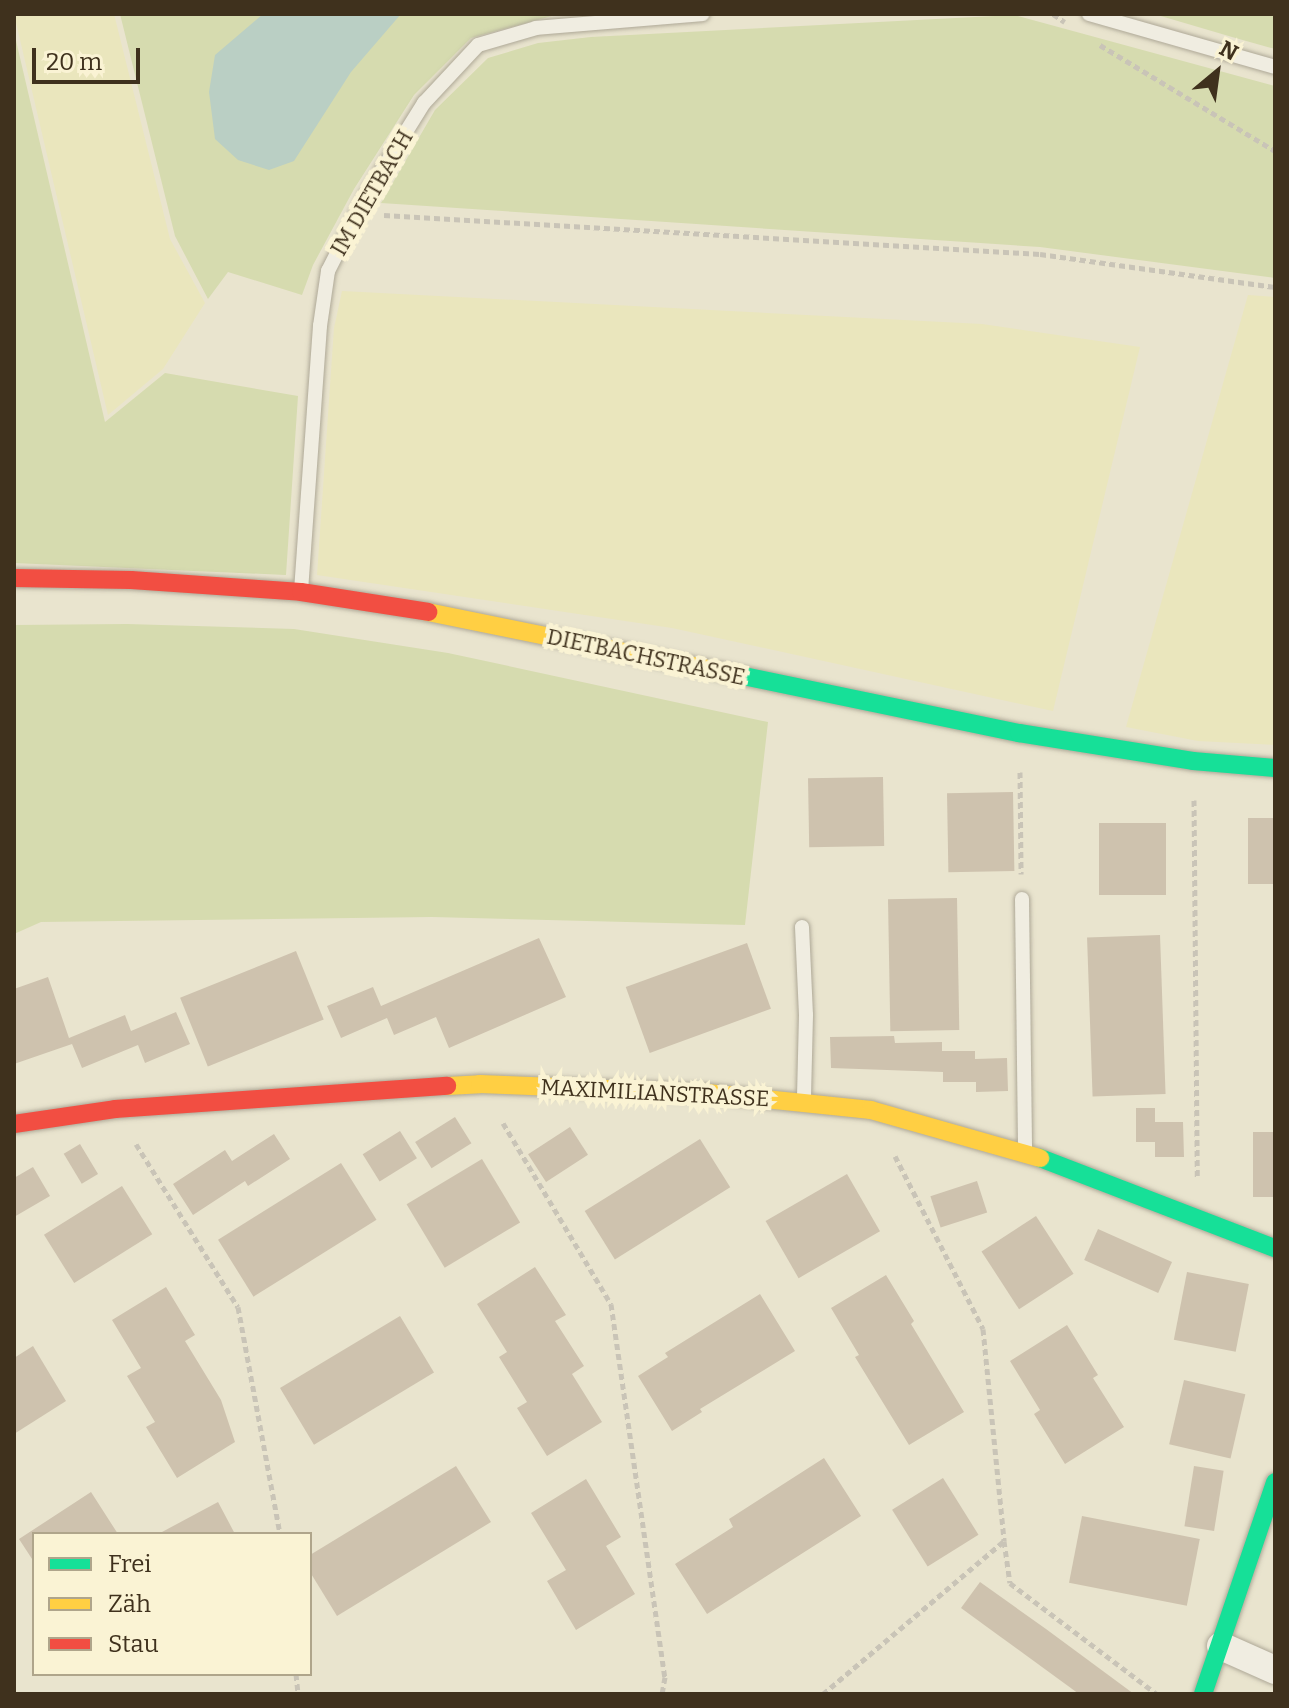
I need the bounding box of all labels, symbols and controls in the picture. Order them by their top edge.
scale bar [36,32,144,82]
north arrow [1177,32,1257,112]
text: N [1215,35,1243,66]
text: 20 m [46,48,102,76]
street label: IM DIETBACH [325,126,419,260]
street label: DIETBACHSTRASSE [544,623,748,691]
street label: MAXIMILIANSTRASSE [540,1074,770,1112]
legend [32,1532,312,1676]
text: Frei [108,1550,151,1578]
text: Zäh [108,1590,151,1618]
text: Stau [108,1630,159,1658]

